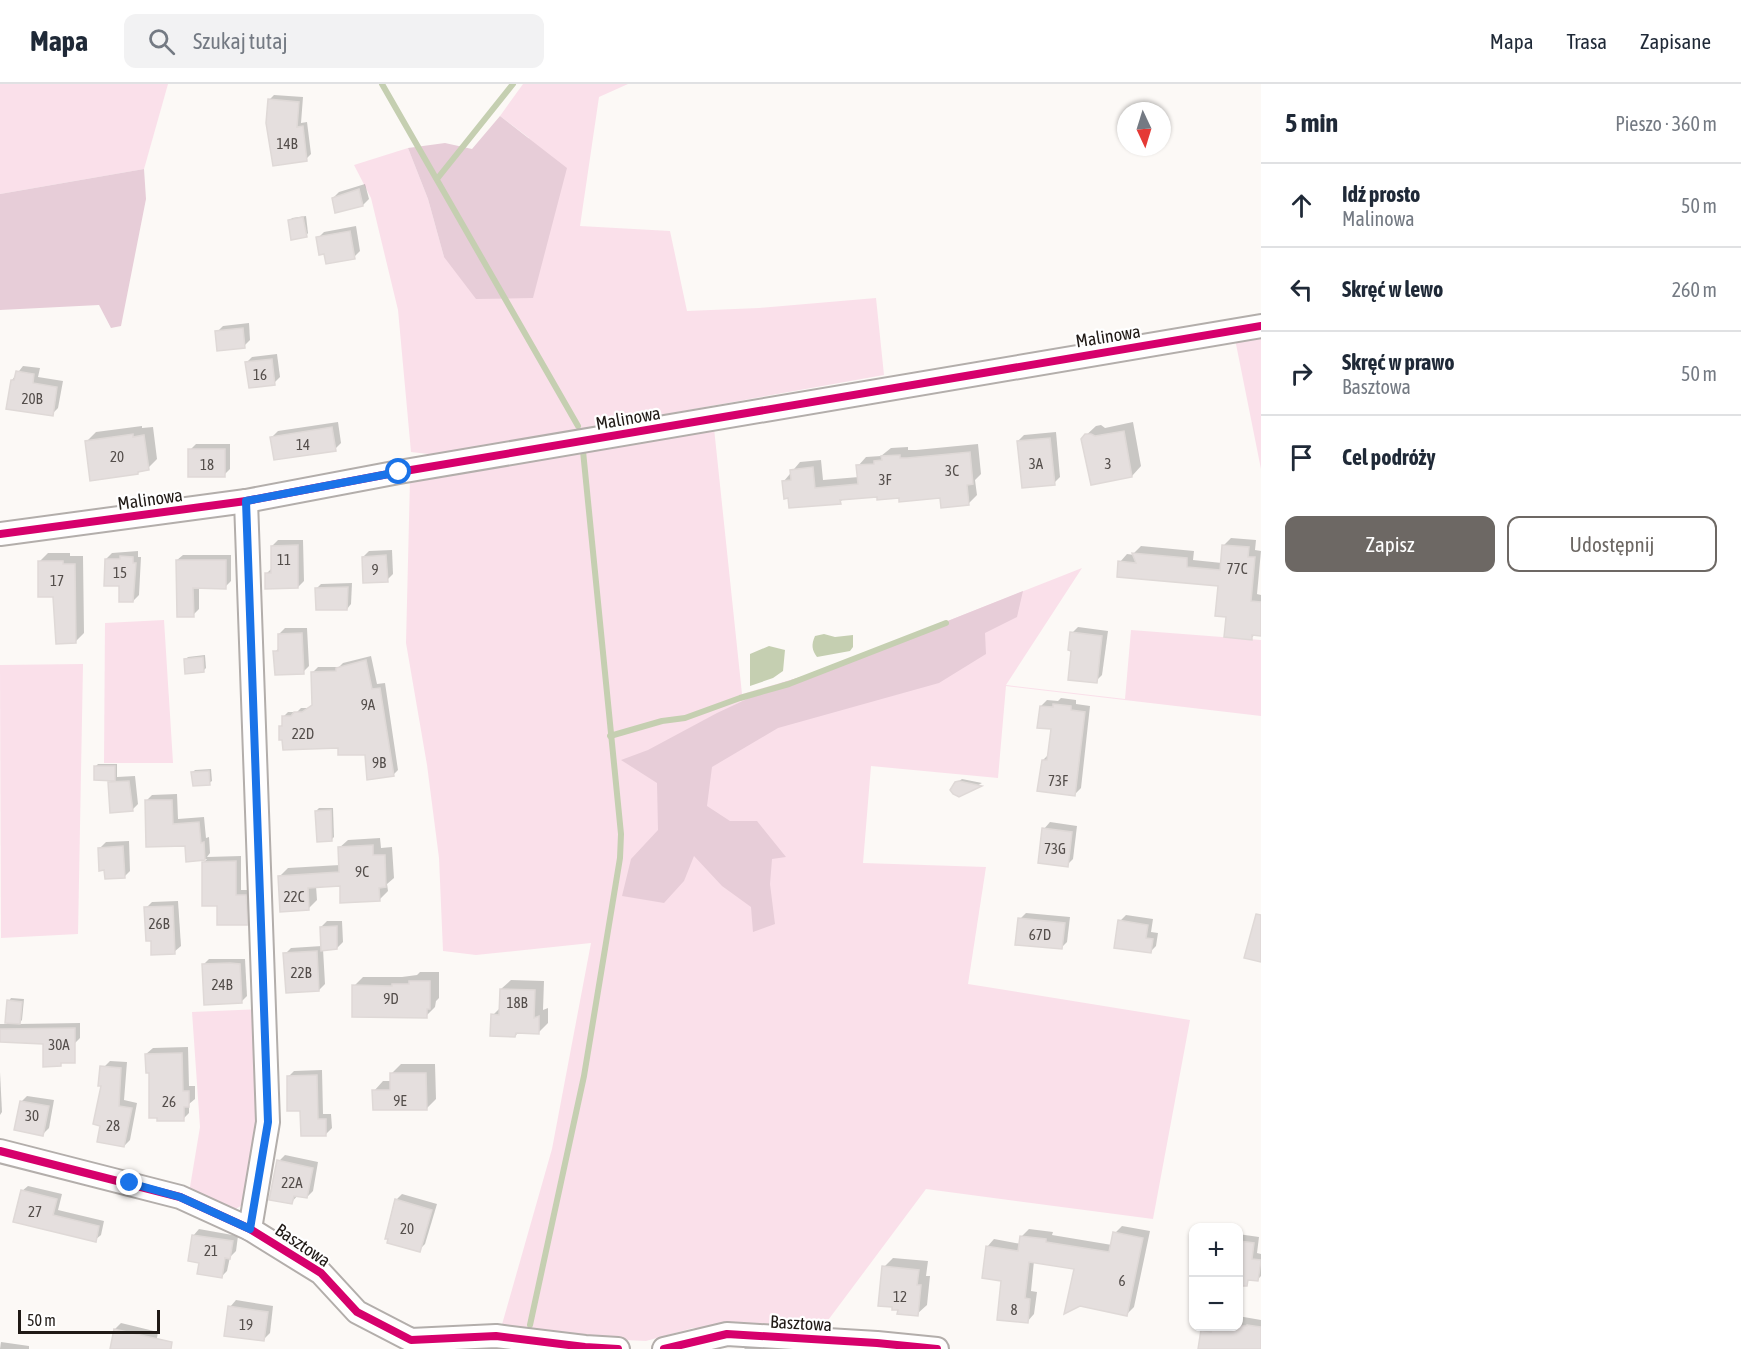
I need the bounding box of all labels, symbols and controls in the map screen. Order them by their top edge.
search box [124,14,544,68]
text: Mapa [30,25,88,57]
icon: search [145,25,178,58]
text: Szukaj tutaj [193,28,287,54]
text: Mapa [1490,29,1533,53]
text: Trasa [1566,29,1607,53]
text: Zapisane [1640,29,1711,53]
north arrow [1117,102,1171,156]
text: 5 min [1285,108,1338,138]
text: Pieszo · 360 m [1615,112,1717,135]
house number: 14B [276,135,298,152]
text: Idź prosto [1342,181,1420,207]
icon: ahead [1285,189,1318,222]
text: 50 m [1681,194,1717,217]
text: Malinowa [1342,207,1415,230]
icon: left [1285,273,1318,306]
text: Skręć w lewo [1342,276,1443,302]
text: 260 m [1672,278,1717,301]
street label: Malinowa [1074,321,1142,351]
text: Skręć w prawo [1342,349,1455,375]
icon: right [1285,357,1318,390]
text: 50 m [1681,362,1717,385]
house number: 16 [253,366,267,383]
text: Basztowa [1342,375,1411,398]
house number: 20B [21,390,43,407]
street label: Malinowa [594,402,662,434]
house number: 14 [296,436,310,453]
icon: arrive [1285,441,1318,474]
text: Cel podróży [1342,444,1436,470]
house number: 20 [110,448,124,465]
house number: 3A [1029,455,1044,472]
house number: 3 [1104,455,1112,472]
house number: 18 [200,456,214,473]
route start [385,458,411,484]
house number: 3C [945,462,959,479]
house number: 3F [878,471,892,488]
street label: Malinowa [116,484,184,514]
button: Zapisz [1285,516,1495,572]
button: Udostępnij [1507,516,1717,572]
house number: 11 [277,551,291,568]
house number: 77C [1227,560,1248,577]
house number: 9 [371,561,379,578]
house number: 15 [113,564,127,581]
house number: 17 [50,572,64,589]
house number: 9A [361,696,376,713]
house number: 22D [292,725,314,742]
house number: 9B [372,754,386,771]
house number: 73F [1048,772,1068,789]
house number: 73G [1044,840,1066,857]
house number: 9C [355,863,369,880]
house number: 22C [284,888,305,905]
house number: 26B [148,915,170,932]
house number: 67D [1029,926,1051,943]
house number: 22B [290,964,312,981]
house number: 24B [211,976,233,993]
house number: 9D [383,990,399,1007]
house number: 18B [506,994,528,1011]
house number: 30A [48,1036,70,1053]
house number: 9E [393,1092,407,1109]
house number: 26 [162,1093,176,1110]
house number: 30 [25,1107,39,1124]
house number: 28 [106,1117,120,1134]
route end [116,1169,142,1195]
house number: 22A [281,1174,303,1191]
house number: 27 [28,1203,42,1220]
street label: Basztowa [271,1219,335,1271]
house number: 20 [400,1220,414,1237]
map controls [1189,1223,1243,1331]
button: + [1189,1223,1243,1277]
house number: 21 [204,1242,218,1259]
house number: 6 [1118,1272,1126,1289]
button: − [1189,1277,1243,1331]
house number: 12 [893,1288,907,1305]
house number: 8 [1010,1301,1018,1318]
scale bar [18,1307,160,1334]
text: 50 m [27,1311,56,1329]
street label: Basztowa [770,1311,832,1335]
house number: 19 [239,1316,253,1333]

